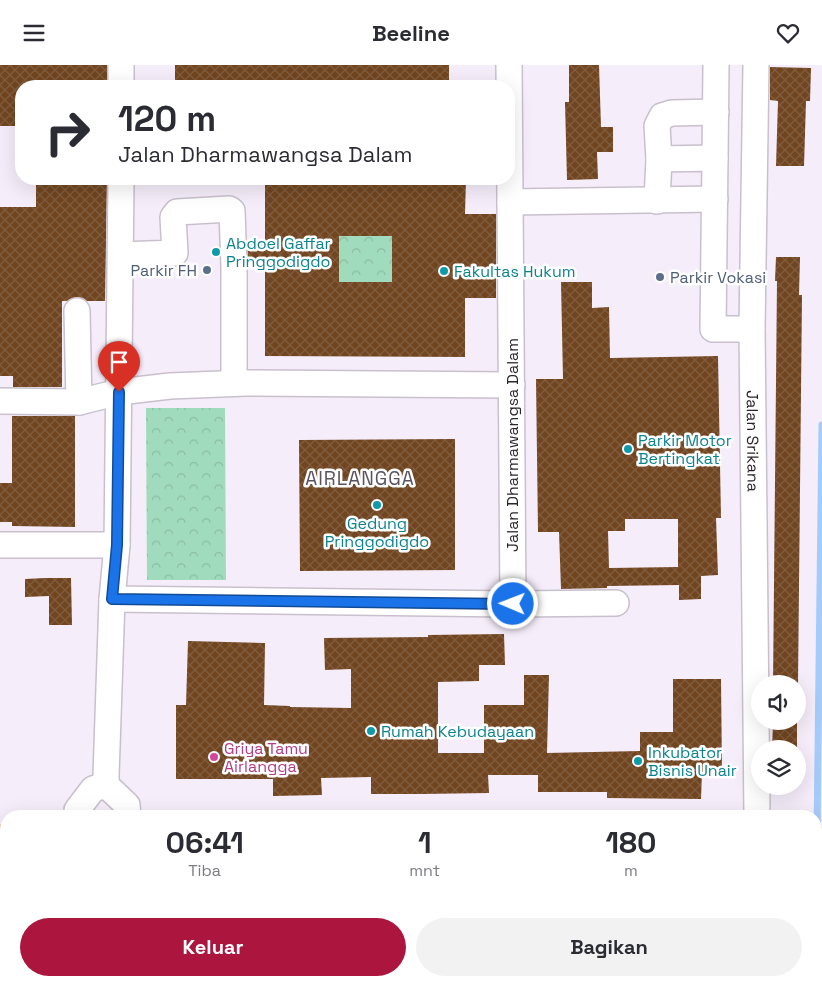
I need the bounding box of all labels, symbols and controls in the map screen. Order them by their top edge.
icon: menu [20,19,48,47]
text: Beeline [372,19,450,47]
icon: heart [774,19,802,47]
text: 120 m [118,97,216,141]
icon: right [35,100,100,165]
text: Jalan Dharmawangsa Dalam [118,140,412,168]
place label: Abdoel Gaffar Pringgodigdo [226,233,331,272]
marker: Abdoel Gaffar Pringgodigdo [210,246,222,258]
place label: Parkir FH [131,260,197,281]
place label: Fakultas Hukum [454,261,576,282]
marker: Parkir FH [201,264,213,276]
marker: Fakultas Hukum [438,265,450,277]
place label: Parkir Vokasi [670,267,766,288]
marker: Parkir Vokasi [654,271,666,283]
street label: Jalan Dharmawangsa Dalam [502,338,523,552]
pin [98,341,140,392]
icon: arrive [105,348,133,376]
street label: Jalan Srikana [742,390,764,492]
place label: Parkir Motor Bertingkat [638,430,732,469]
marker: Parkir Motor Bertingkat [622,443,634,455]
district label: AIRLANGGA [305,466,415,491]
marker: Gedung Pringgodigdo [371,499,383,511]
place label: Gedung Pringgodigdo [325,513,429,552]
position arrow [486,577,538,629]
map controls [751,675,806,795]
button: sound [751,675,806,730]
place label: Rumah Kebudayaan [381,721,534,742]
marker: Rumah Kebudayaan [365,725,377,737]
place label: Griya Tamu Airlangga [224,738,308,777]
button: layers [751,740,806,795]
place label: Inkubator Bisnis Unair [648,742,737,781]
marker: Griya Tamu Airlangga [208,751,220,763]
marker: Inkubator Bisnis Unair [632,755,644,767]
text: 06:41 [165,823,244,862]
text: 1 [418,823,431,862]
text: 180 [606,823,657,862]
text: Tiba [188,860,221,881]
text: mnt [409,860,440,881]
text: m [624,860,638,881]
button: Keluar [20,918,406,976]
button: Bagikan [416,918,802,976]

